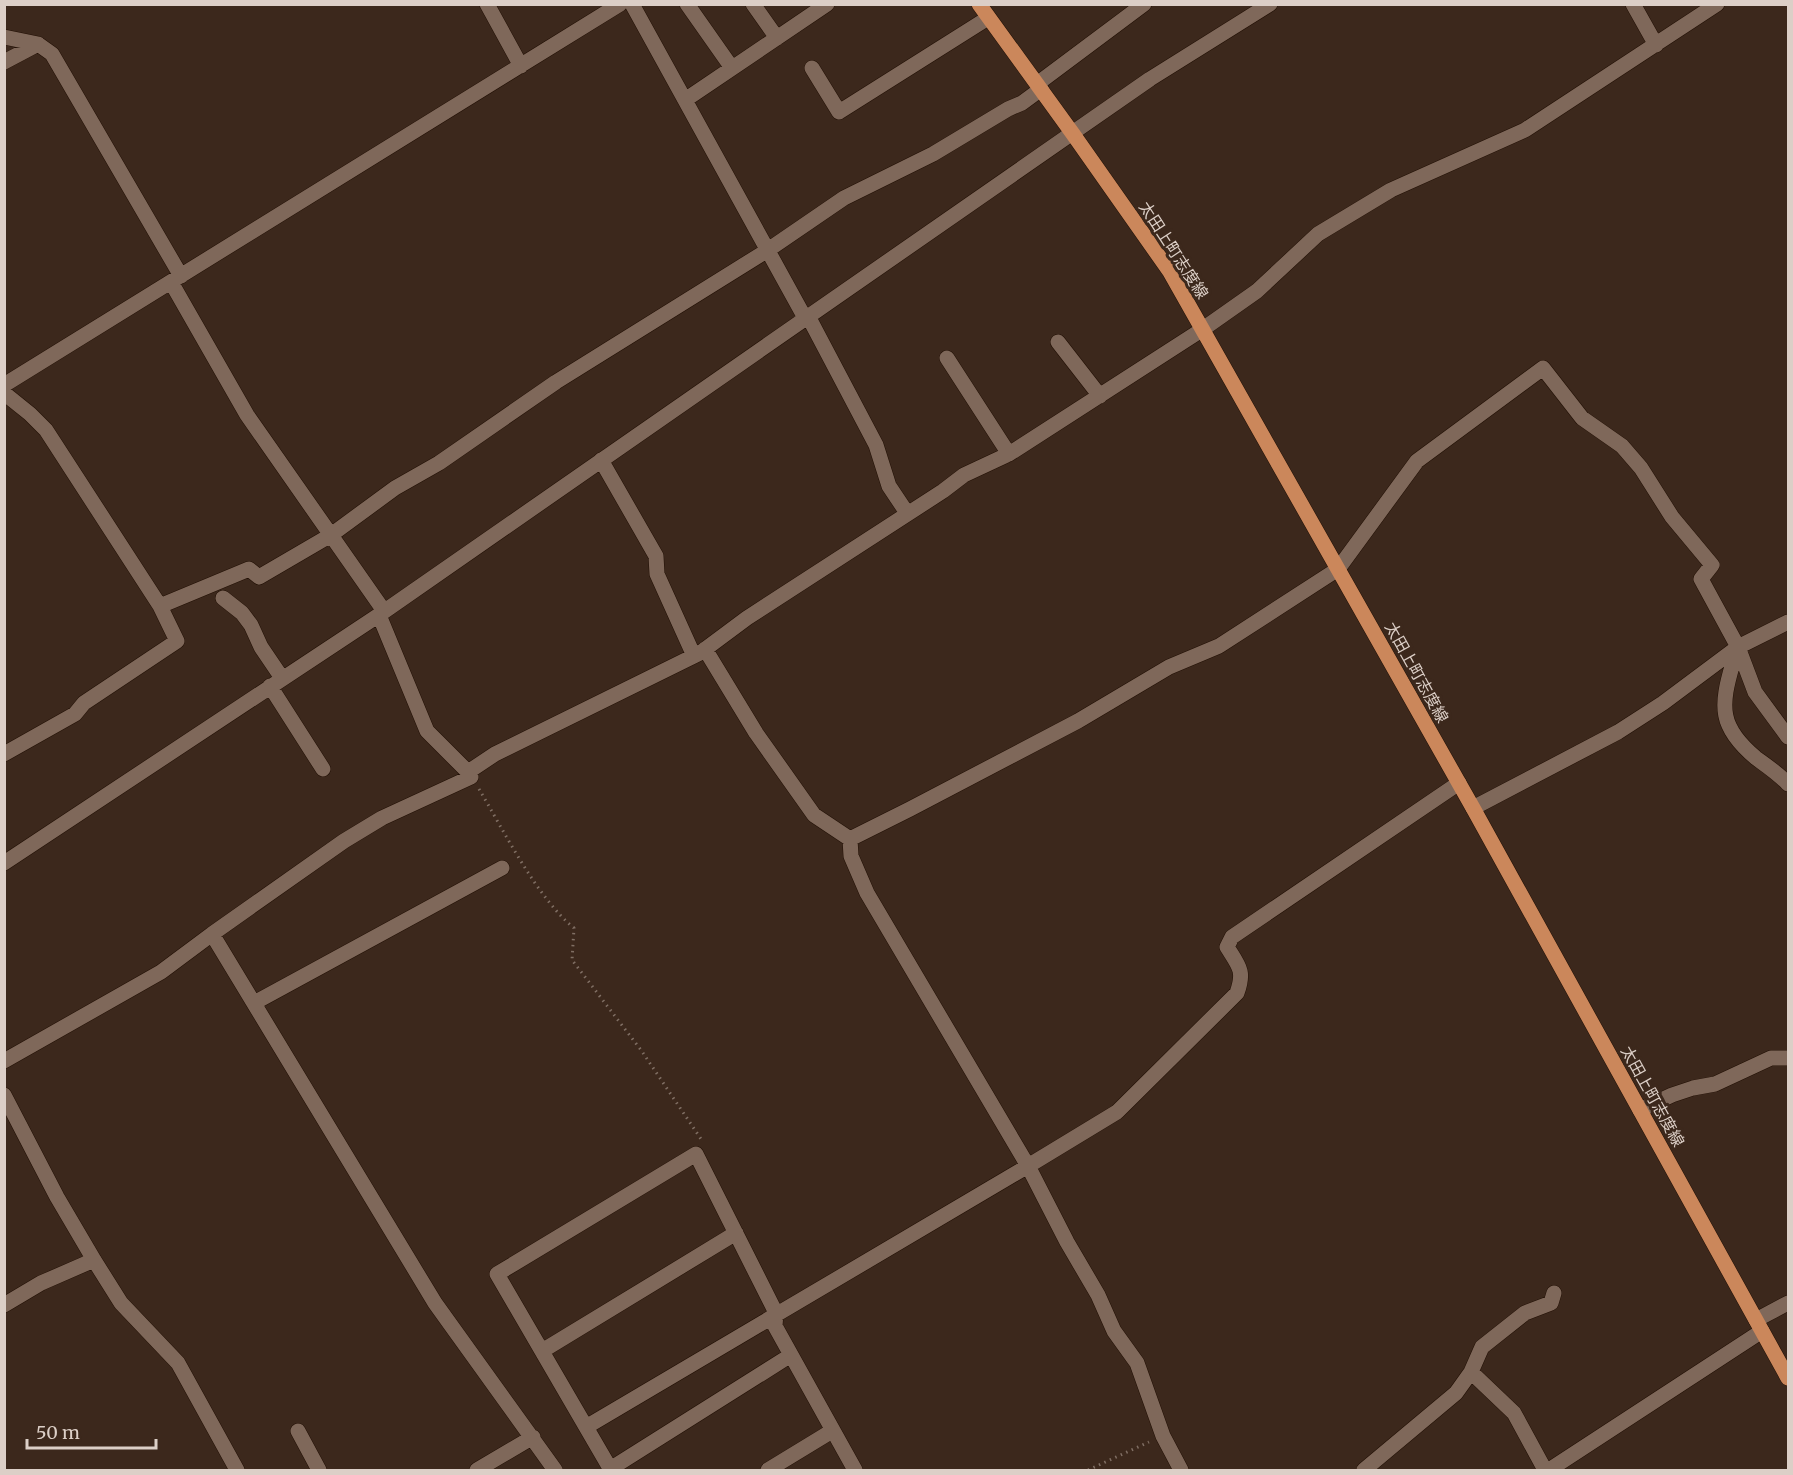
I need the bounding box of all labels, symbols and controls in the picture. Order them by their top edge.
street label: 太田上町志度線 [1135,198,1213,302]
street label: 太田上町志度線 [1381,618,1453,726]
street label: 太田上町志度線 [1617,1042,1689,1150]
scale bar [27,1412,156,1450]
text: 50 m [36,1421,80,1444]

